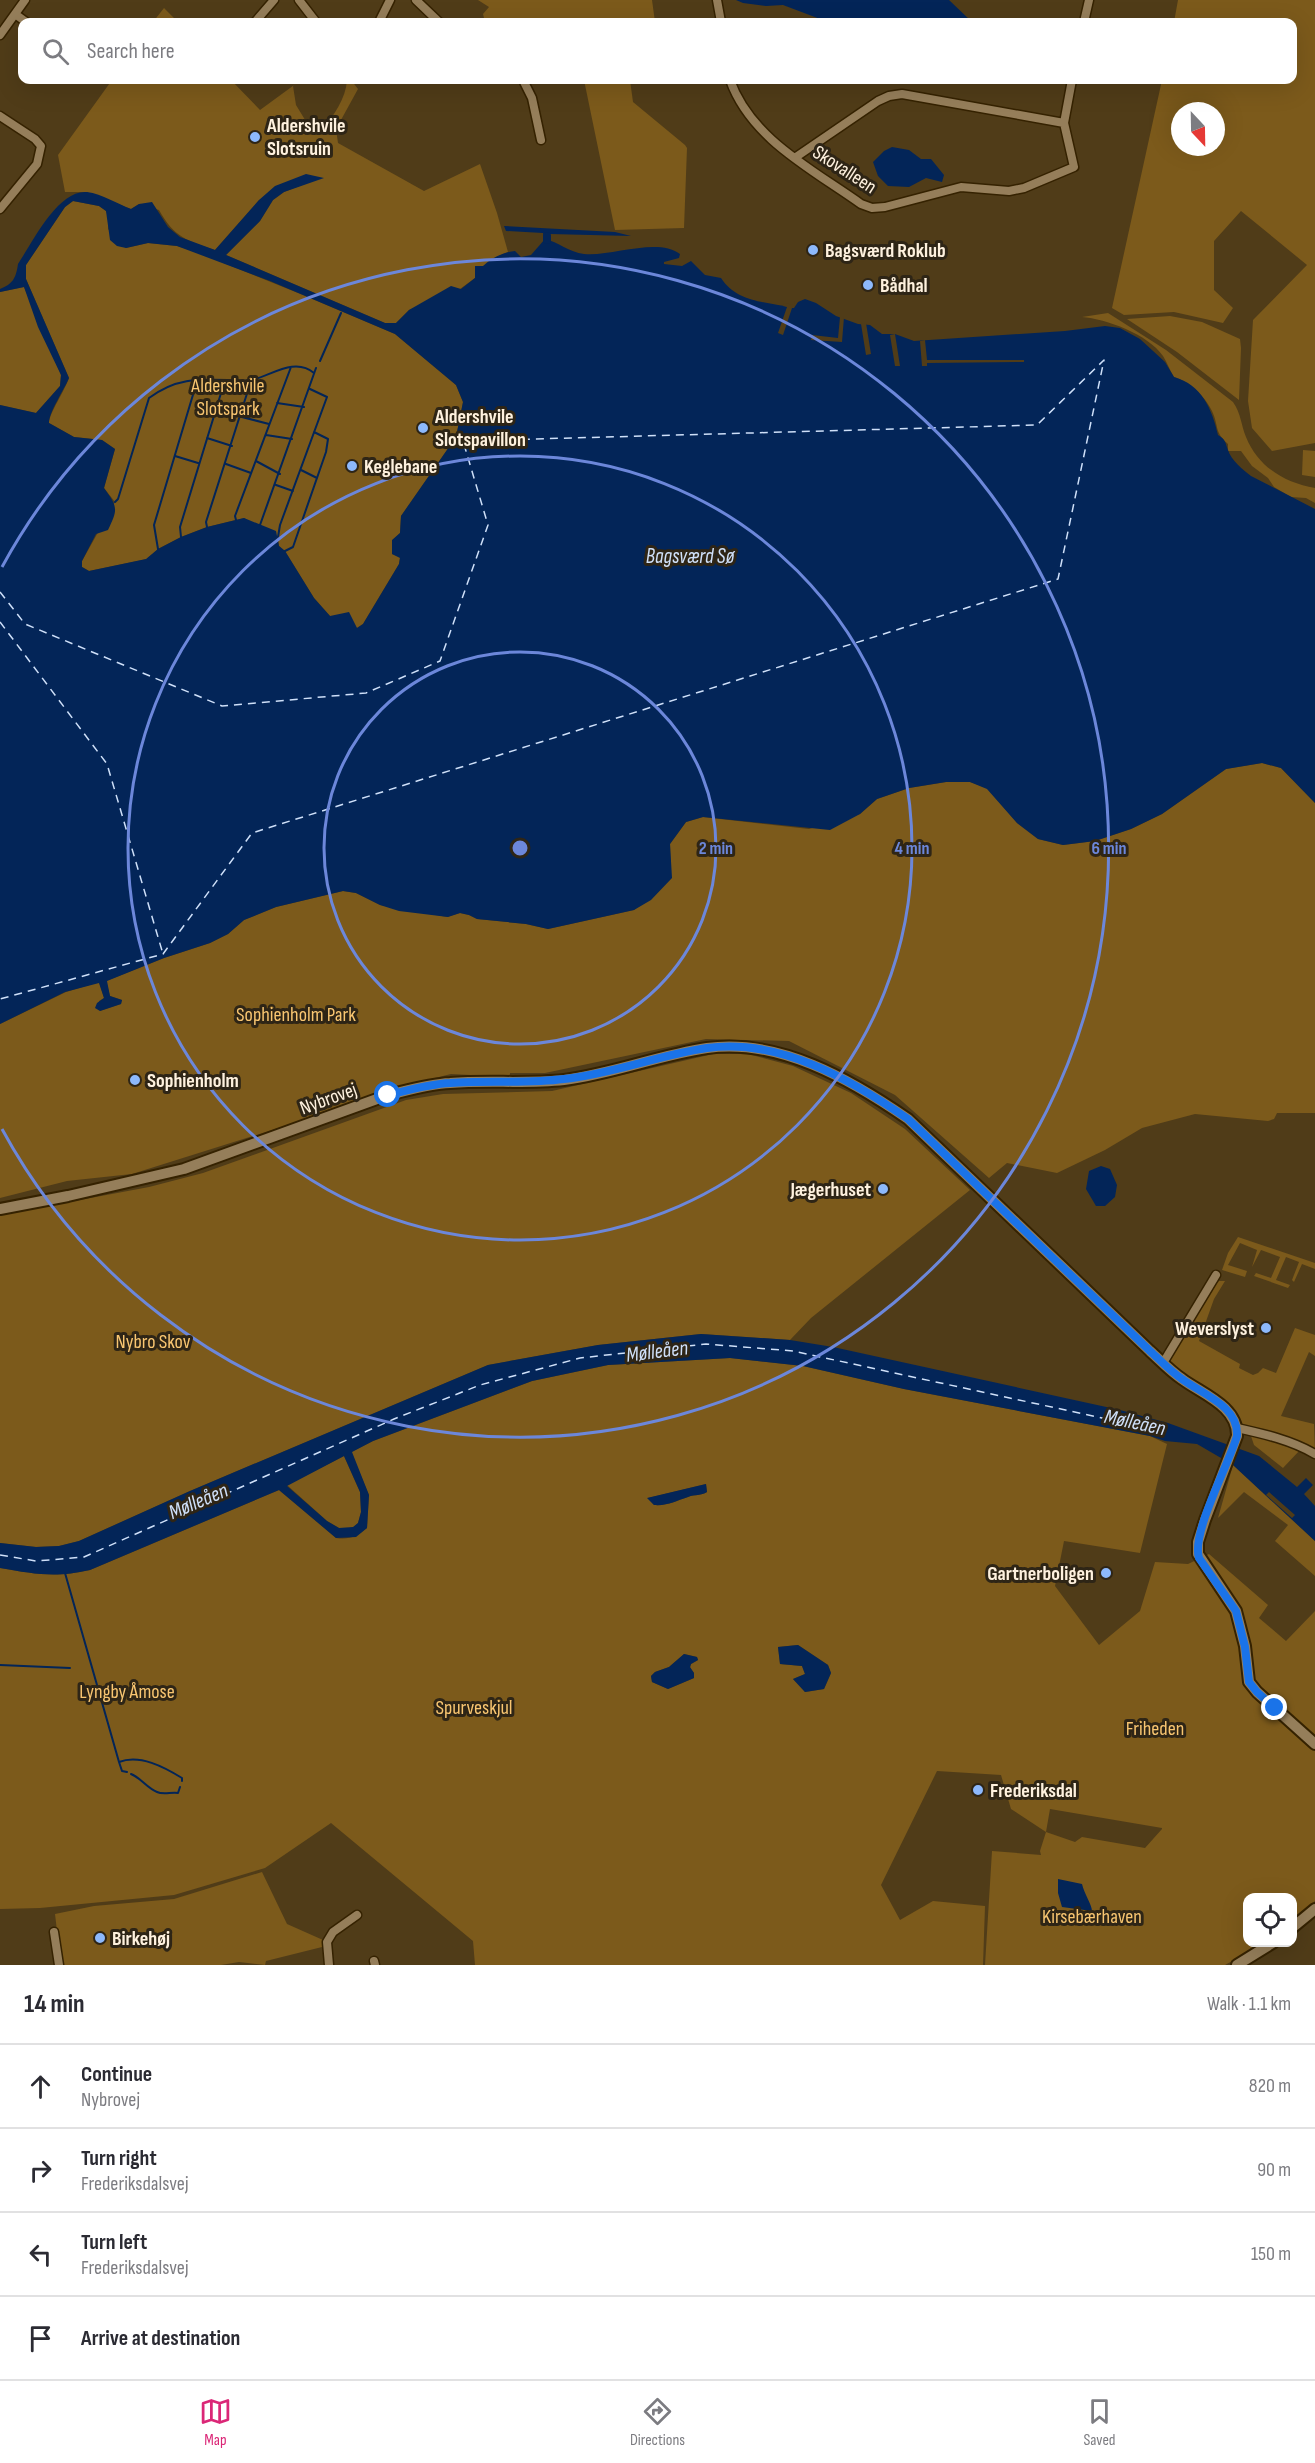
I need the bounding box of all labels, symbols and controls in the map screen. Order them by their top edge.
search box [18,18,1297,84]
icon: search [39,35,72,68]
text: Search here [87,38,174,65]
north arrow [1171,102,1225,156]
place label: Aldershvile Slotsruin [266,114,346,161]
marker: Aldershvile Slotsruin [248,130,262,144]
street label: Skovalleen [808,140,881,199]
place label: Bagsværd Roklub [825,239,946,263]
marker: Bagsværd Roklub [806,243,820,257]
place label: Bådhal [880,274,928,298]
marker: Bådhal [861,278,875,292]
park label: Aldershvile Slotspark [190,374,265,421]
place label: Aldershvile Slotspavillon [434,405,526,452]
marker: Aldershvile Slotspavillon [416,421,430,435]
place label: Keglebane [364,455,437,479]
marker: Keglebane [345,459,359,473]
water label: Bagsværd Sø [646,544,736,569]
centre of rings [510,838,530,858]
text: 2 min [699,838,733,859]
text: 4 min [895,838,929,859]
text: 6 min [1092,838,1126,859]
park label: Sophienholm Park [236,1003,356,1027]
place label: Sophienholm [147,1069,239,1093]
marker: Sophienholm [128,1073,142,1087]
street label: Nybrovej [297,1078,360,1120]
route start [374,1081,400,1107]
place label: Jægerhuset [789,1178,871,1202]
marker: Jægerhuset [876,1182,890,1196]
place label: Weverslyst [1175,1317,1254,1341]
marker: Weverslyst [1259,1321,1273,1335]
park label: Nybro Skov [116,1330,191,1354]
water label: Mølleåen [625,1335,690,1368]
water label: Mølleåen [1102,1404,1168,1441]
water label: Mølleåen [165,1478,232,1525]
place label: Gartnerboligen [987,1562,1094,1586]
marker: Gartnerboligen [1099,1566,1113,1580]
park label: Lyngby Åmose [79,1680,175,1704]
route end [1261,1694,1287,1720]
park label: Spurveskjul [435,1696,513,1720]
park label: Friheden [1126,1717,1184,1741]
place label: Frederiksdal [990,1779,1077,1803]
marker: Frederiksdal [971,1783,985,1797]
map controls [1243,1893,1297,1947]
button: locate [1243,1893,1297,1947]
park label: Kirsebærhaven [1042,1905,1142,1929]
place label: Birkehøj [112,1927,170,1951]
marker: Birkehøj [93,1931,107,1945]
text: 14 min [24,1989,85,2020]
text: Walk · 1.1 km [1207,1992,1291,2016]
text: Continue [81,2061,152,2088]
icon: ahead [24,2070,57,2103]
text: 820 m [1249,2074,1291,2098]
text: Nybrovej [81,2088,140,2112]
text: Turn right [81,2145,157,2172]
icon: right [24,2154,57,2187]
text: 90 m [1257,2158,1291,2182]
text: Frederiksdalsvej [81,2172,188,2196]
text: Turn left [81,2229,147,2256]
icon: left [24,2238,57,2271]
text: 150 m [1251,2242,1291,2266]
text: Frederiksdalsvej [81,2256,188,2280]
icon: arrive [24,2322,57,2355]
text: Arrive at destination [81,2325,240,2352]
tab: Map [199,2395,232,2450]
tab: Directions [630,2395,685,2450]
tab: Saved [1083,2395,1116,2450]

